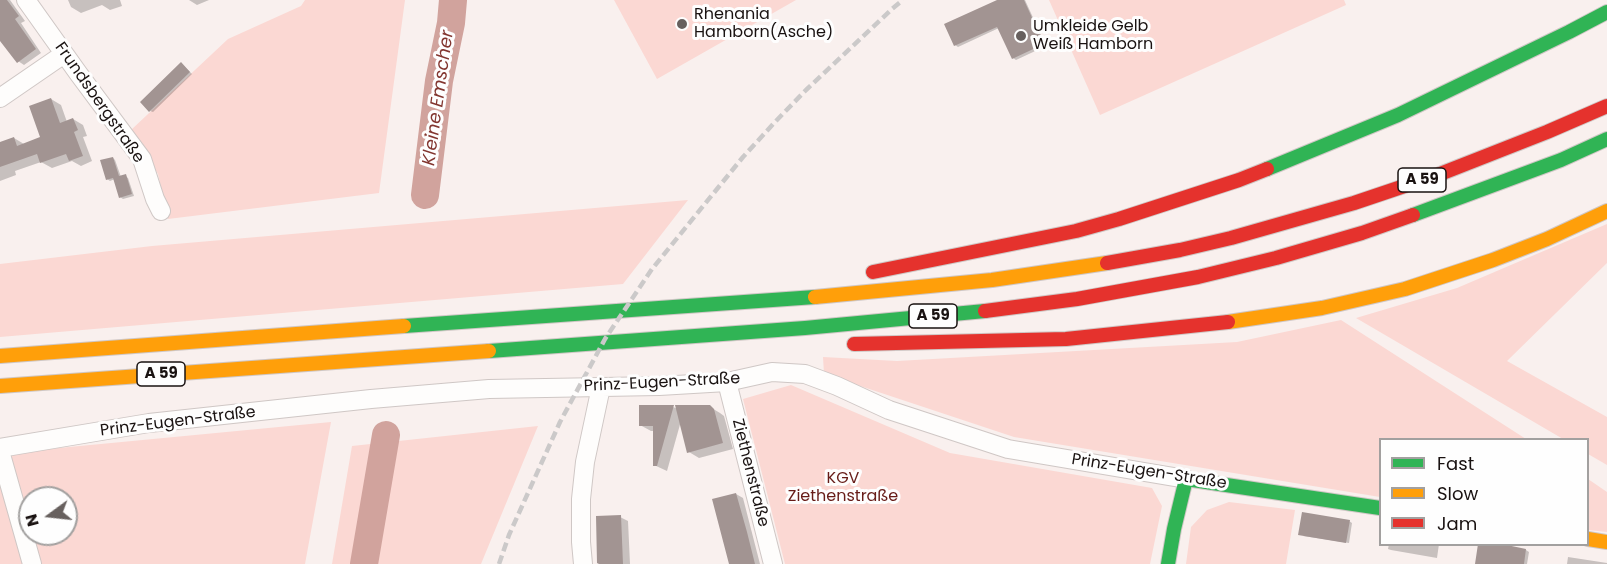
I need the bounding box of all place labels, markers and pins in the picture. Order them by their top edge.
place label: Rhenania Hamborn(Asche) [694,5,833,43]
marker: Rhenania Hamborn(Asche) [675,17,689,31]
place label: Umkleide Gelb Weiß Hamborn [1033,17,1153,55]
marker: Umkleide Gelb Weiß Hamborn [1014,29,1028,43]

